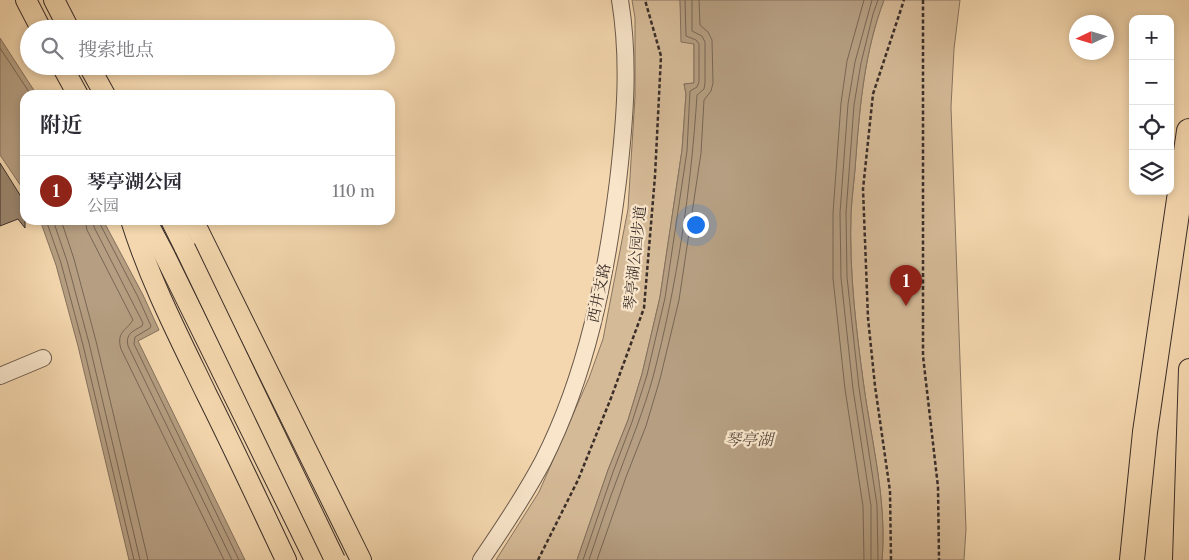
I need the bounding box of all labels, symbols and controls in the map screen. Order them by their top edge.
north arrow [1069,15,1114,60]
map controls [1129,15,1174,195]
button: + [1129,15,1174,60]
search box [20,20,395,75]
icon: search [38,34,66,62]
text: 搜索地点 [78,38,154,61]
button: − [1129,60,1174,105]
button: locate [1129,105,1174,150]
text: 附近 [40,112,82,137]
button: layers [1129,150,1174,195]
text: 琴亭湖公园 [87,170,182,193]
text: 1 [52,181,60,201]
text: 110 m [332,181,375,201]
text: 公园 [87,195,119,215]
street label: 琴亭湖公园步道 [620,205,649,311]
your location [683,212,709,238]
street label: 西井支路 [583,262,614,324]
pin: 1 [890,265,922,306]
water label: 琴亭湖 [725,429,776,449]

